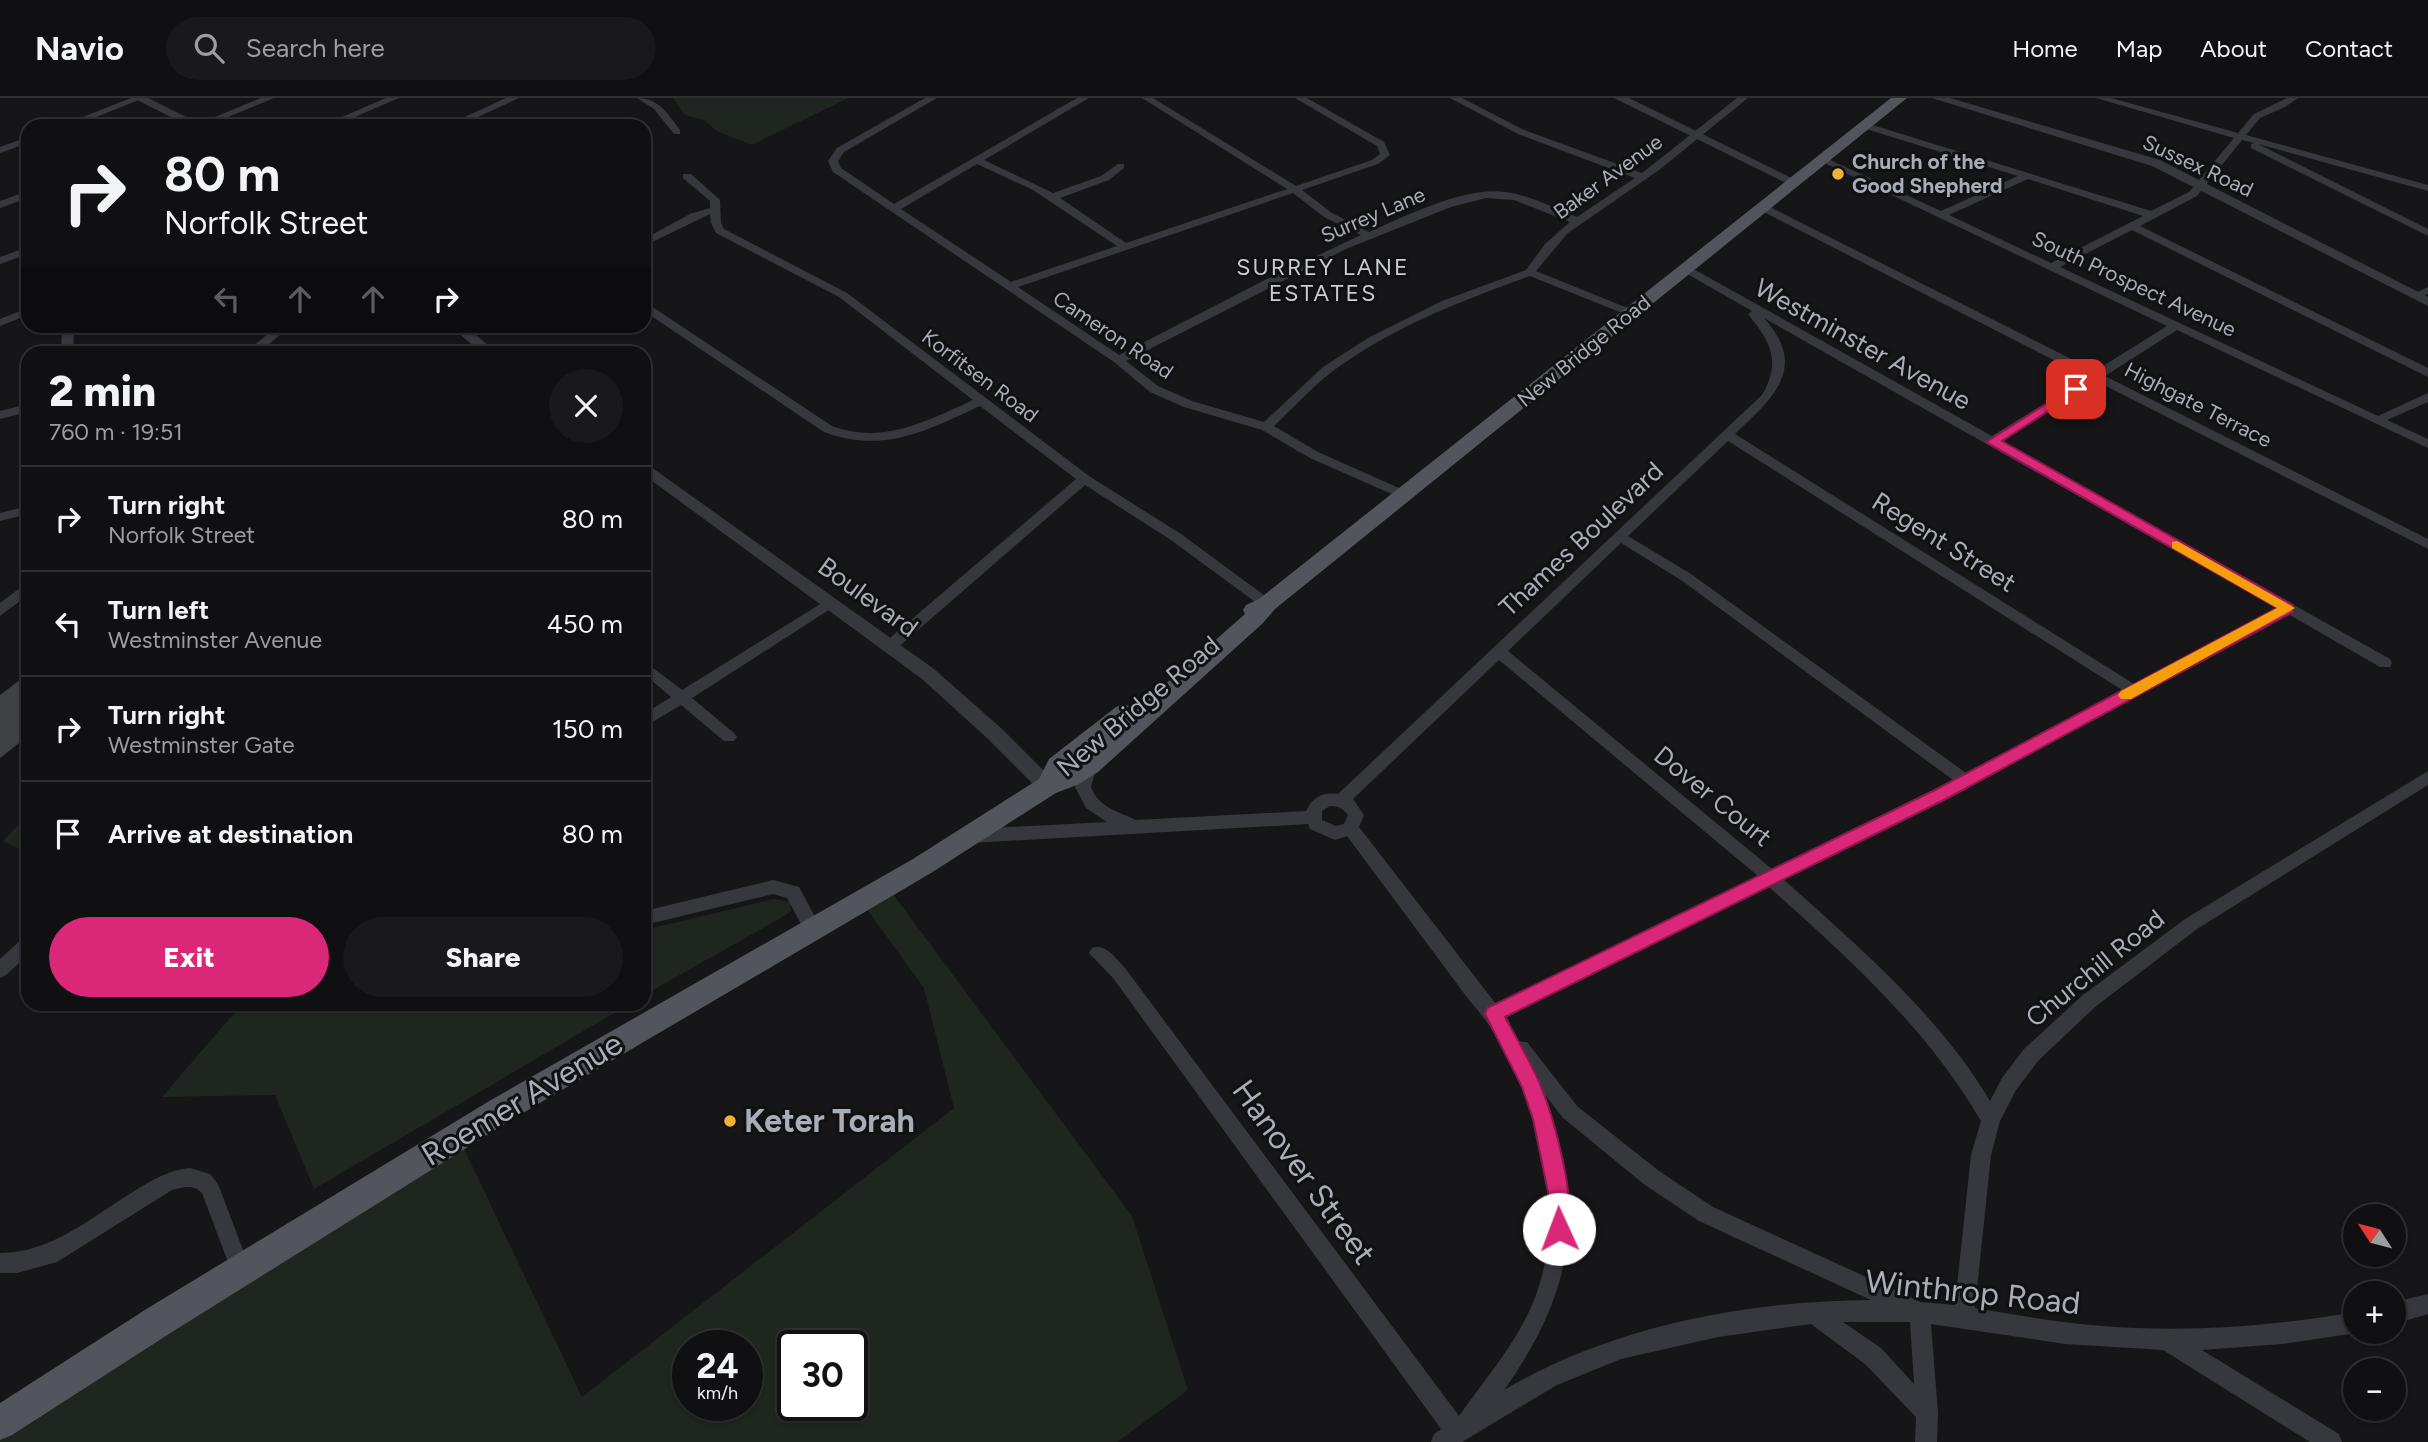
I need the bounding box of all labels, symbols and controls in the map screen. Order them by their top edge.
search box [166,17,656,80]
text: Navio [35,29,124,68]
icon: search [190,29,228,67]
text: Search here [246,32,385,64]
text: Home [2012,34,2078,63]
text: Map [2116,34,2162,63]
text: About [2200,34,2267,63]
text: Contact [2305,34,2393,63]
street label: Baker Avenue [1548,129,1667,224]
street label: Sussex Road [2139,129,2257,202]
text: 80 m [164,144,280,203]
icon: right [49,147,140,238]
place label: Church of the Good Shepherd [1852,149,2003,198]
marker: Church of the Good Shepherd [1830,166,1846,182]
street label: Surrey Lane [1317,181,1429,248]
text: Norfolk Street [164,204,368,242]
street label: South Prospect Avenue [2028,225,2240,342]
district label: SURREY LANE ESTATES [1236,253,1410,307]
street label: Westminster Avenue [1749,271,1977,417]
icon: left [208,280,246,318]
icon: ahead [281,280,319,318]
icon: ahead [354,280,392,318]
icon: right [427,280,465,318]
street label: Cameron Road [1048,285,1178,384]
street label: New Bridge Road [1512,289,1655,412]
street label: Korfitsen Road [917,324,1043,427]
street label: Highgate Terrace [2120,357,2276,452]
pin [2046,359,2106,419]
text: 2 min [49,366,156,417]
button: close [549,369,623,443]
icon: arrive [2057,370,2095,408]
text: 760 m · 19:51 [49,418,183,446]
street label: Thames Boulevard [1492,455,1670,623]
street label: Regent Street [1866,485,2022,599]
text: Turn right [108,489,225,521]
icon: right [49,500,87,538]
text: 80 m [562,503,623,535]
text: Norfolk Street [108,521,255,549]
street label: Boulevard [812,550,924,644]
text: Turn left [108,594,209,626]
icon: left [49,605,87,643]
text: 450 m [547,608,623,640]
text: Westminster Avenue [108,626,322,654]
street label: New Bridge Road [1050,629,1226,783]
text: Turn right [108,699,225,731]
icon: right [49,710,87,748]
text: 150 m [552,713,623,745]
text: Westminster Gate [108,731,295,759]
street label: Dover Court [1648,739,1778,853]
icon: arrive [49,815,87,853]
text: Arrive at destination [108,818,353,850]
text: 80 m [562,818,623,850]
street label: Churchill Road [2019,902,2171,1034]
button: Exit [49,917,329,997]
button: Share [343,917,623,997]
street label: Roemer Avenue [415,1024,629,1174]
street label: Hanover Street [1224,1072,1384,1272]
place label: Keter Torah [744,1102,915,1140]
marker: Keter Torah [722,1113,738,1129]
position arrow [1522,1192,1596,1266]
north arrow [2343,1204,2406,1267]
map controls [2343,1204,2406,1421]
street label: Winthrop Road [1864,1262,2082,1322]
button: + [2343,1281,2406,1344]
speed limit sign: 30 [777,1330,868,1421]
text: 24 [696,1345,739,1387]
button: − [2343,1358,2406,1421]
text: km/h [697,1382,738,1404]

